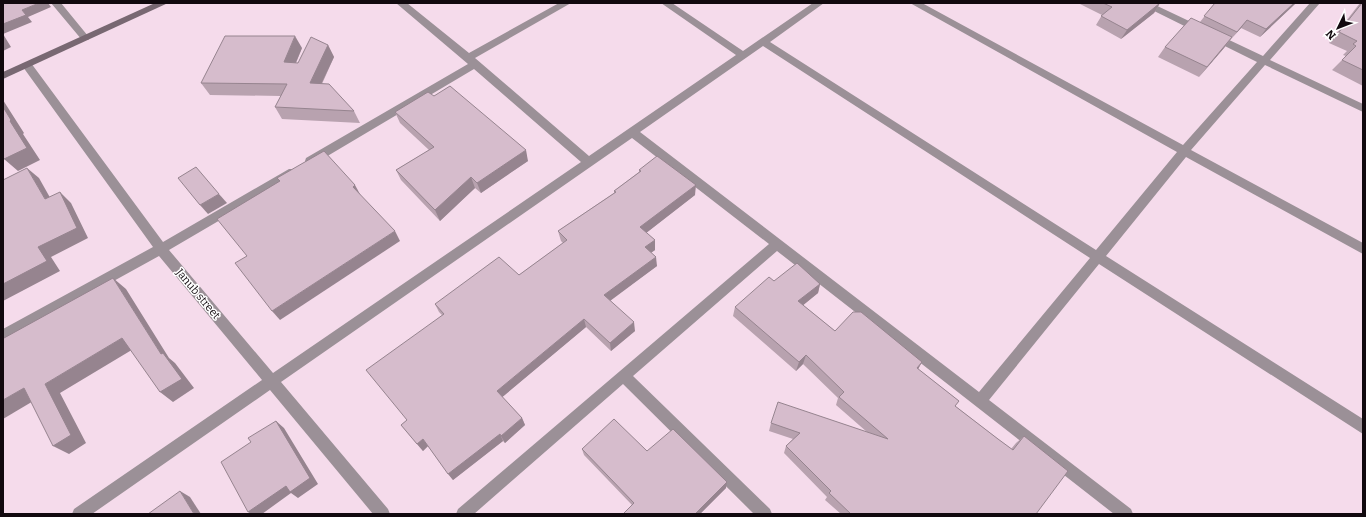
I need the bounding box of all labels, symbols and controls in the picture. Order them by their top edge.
north arrow [1318,8,1358,48]
text: N [1323,27,1339,42]
street label: Janub street [173,265,223,322]

